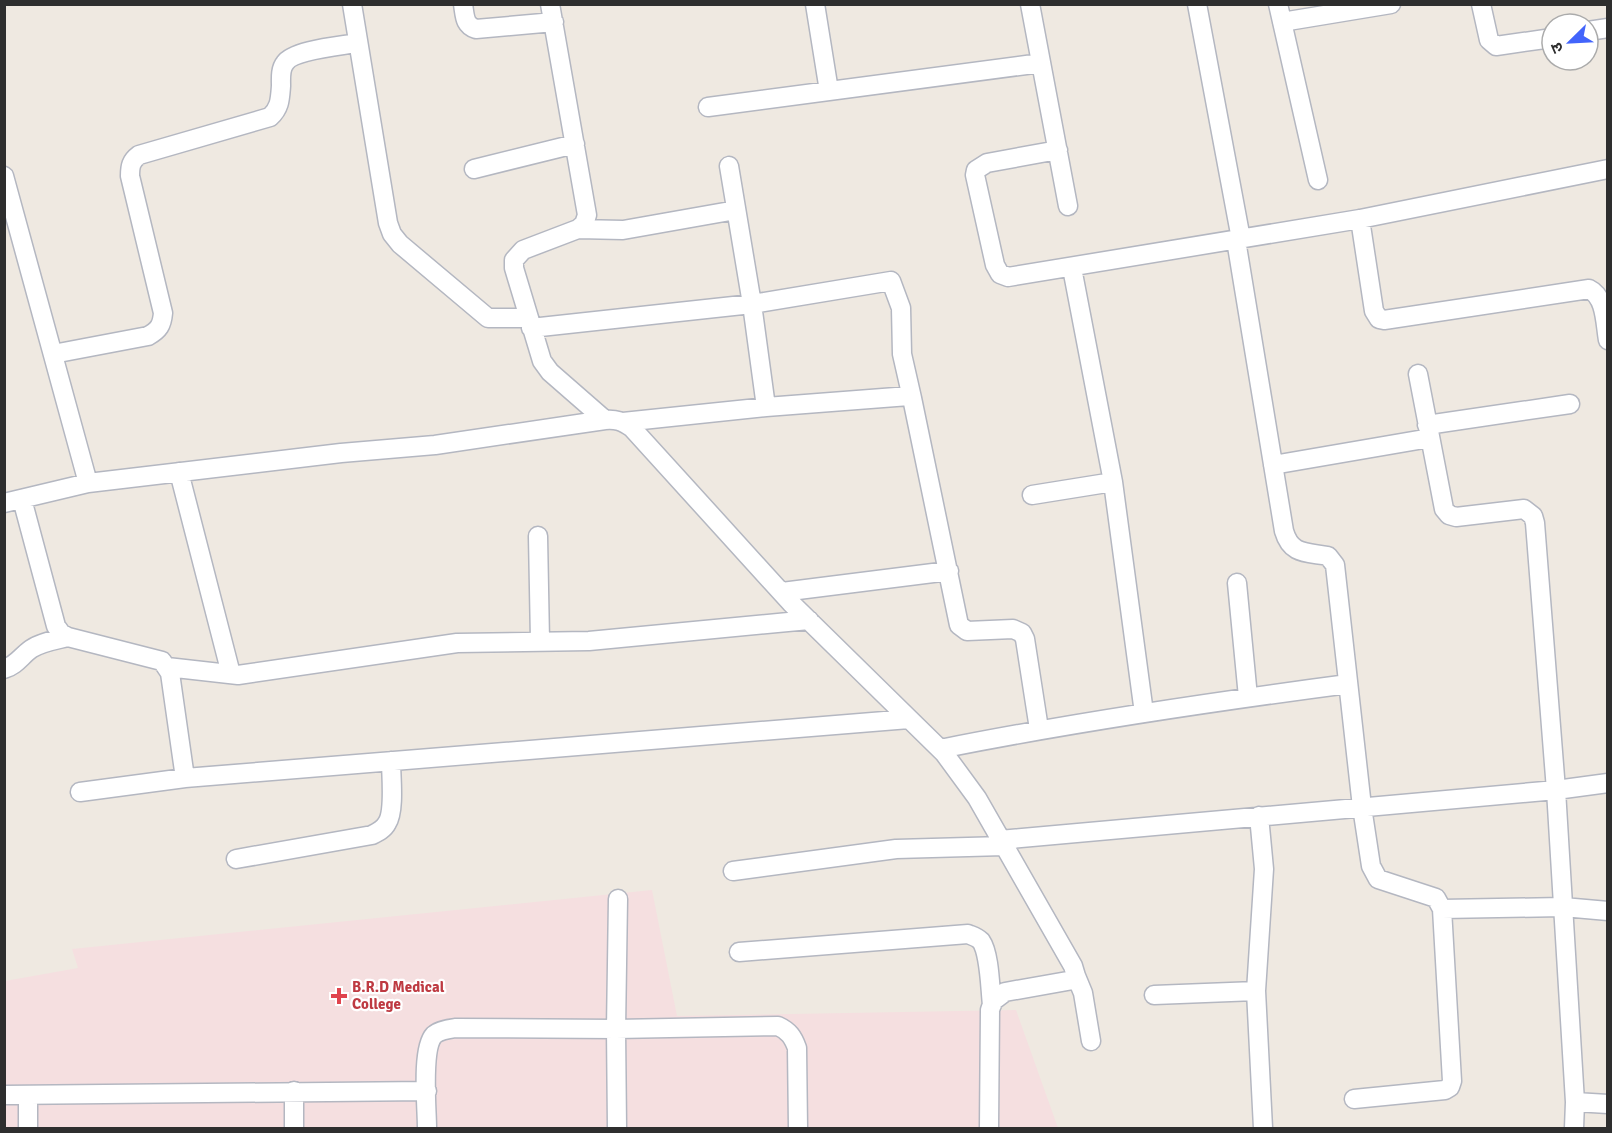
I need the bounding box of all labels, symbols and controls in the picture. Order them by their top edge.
north arrow [1540,12,1600,72]
text: उ [1546,39,1568,56]
place label: B.R.D Medical College [352,978,445,1013]
marker: B.R.D Medical College [330,987,348,1005]

